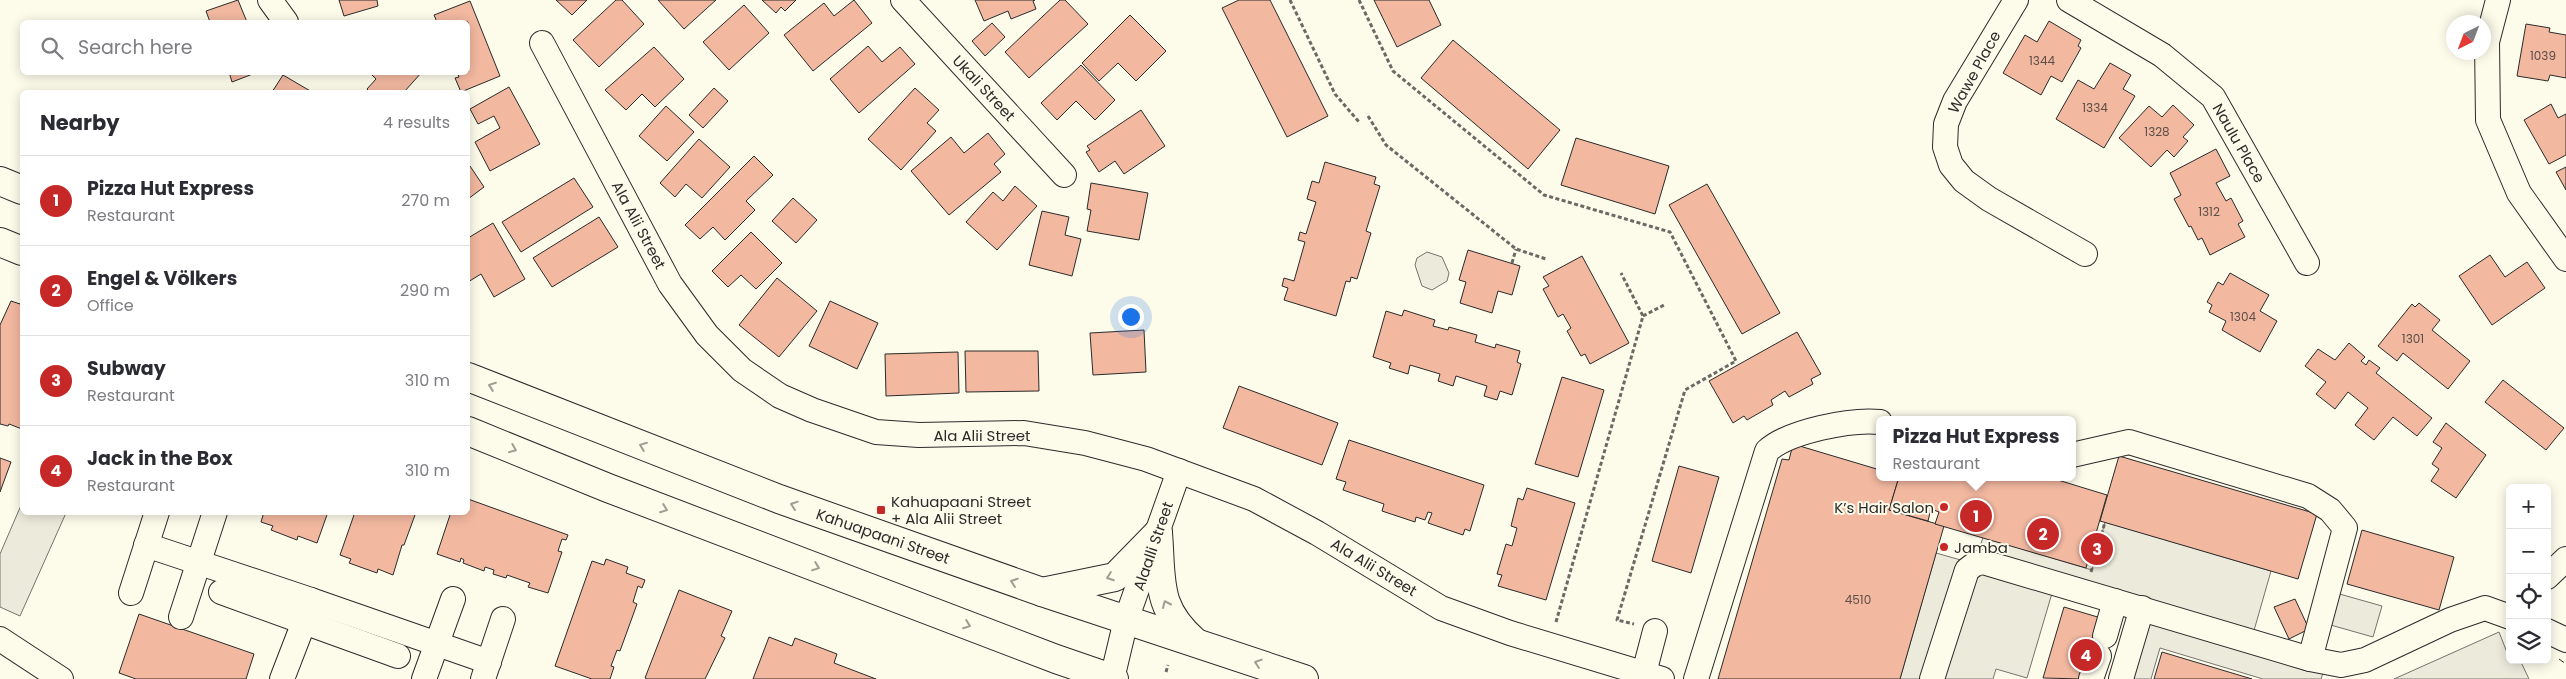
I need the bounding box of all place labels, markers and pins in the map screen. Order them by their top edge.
place label: Kahuapaani Street + Ala Alii Street [891,491,1031,529]
place label: K’s Hair Salon [1834,497,1934,518]
pin: 1 [1960,497,1992,535]
marker: K’s Hair Salon [1938,501,1950,513]
marker: Kahuapaani Street + Ala Alii Street [875,504,887,516]
pin: 2 [2027,515,2059,553]
pin: 3 [2081,530,2113,568]
place label: Jamba [1954,537,2008,558]
marker: Jamba [1938,541,1950,553]
pin: 4 [2070,636,2102,674]

